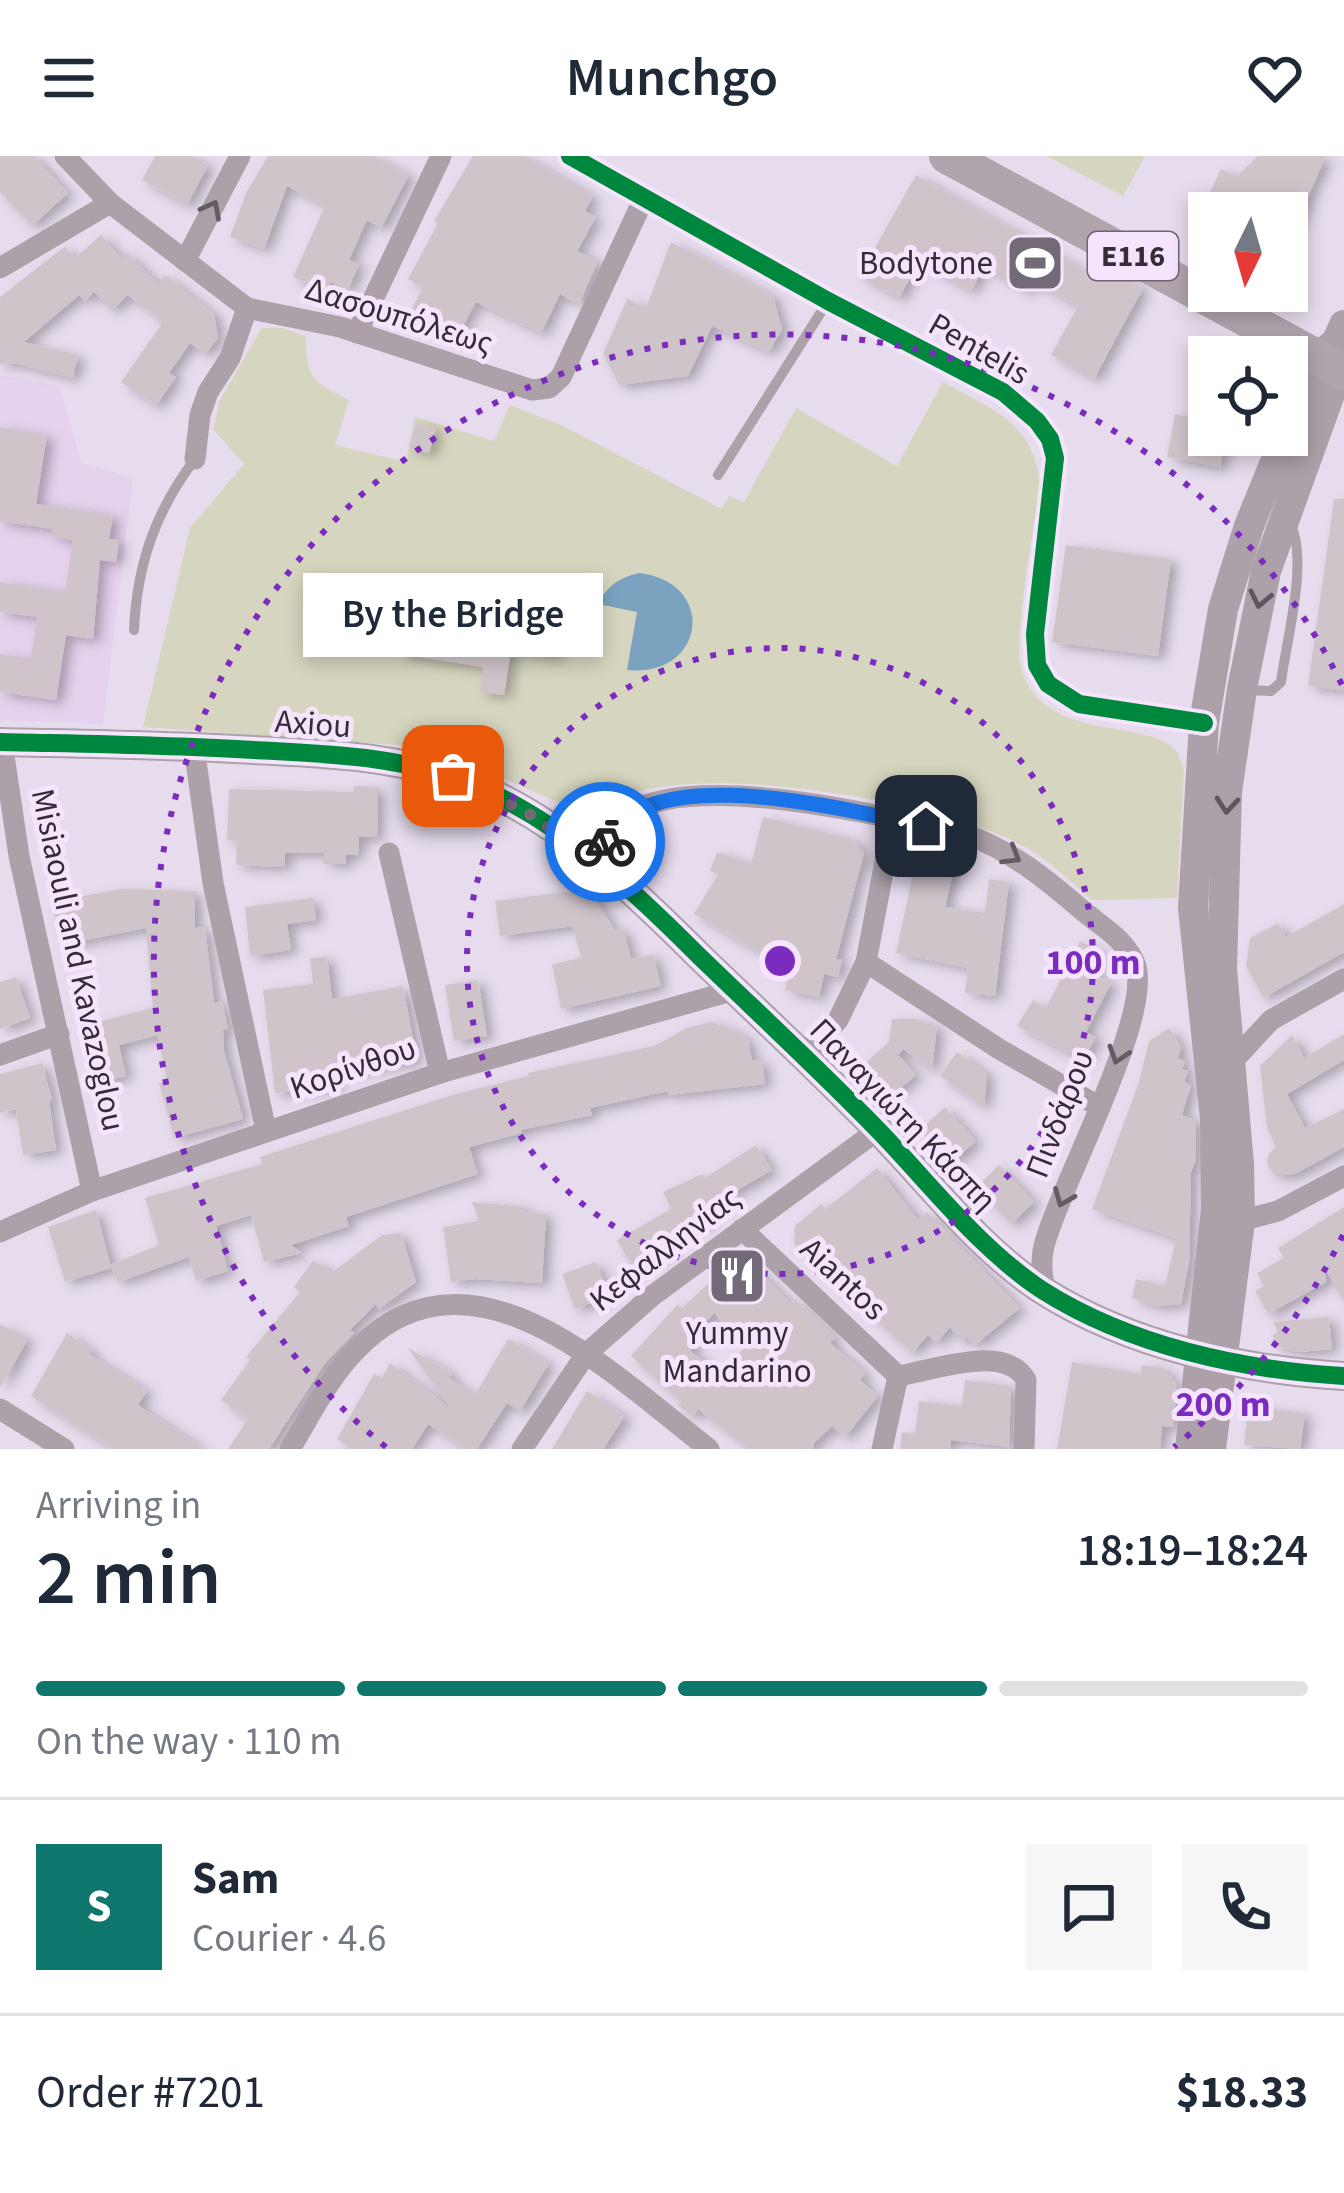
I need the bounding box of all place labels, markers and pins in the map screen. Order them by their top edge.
sports icon: Bodytone [1004,232,1066,294]
place label: Bodytone [859,240,993,287]
callout: By the Bridge [303,572,603,656]
pin [402,725,504,827]
pin [875,775,977,877]
centre of rings [759,940,801,982]
restaurant icon: Yummy Mandarino [706,1245,768,1307]
place label: Yummy Mandarino [662,1310,812,1395]

